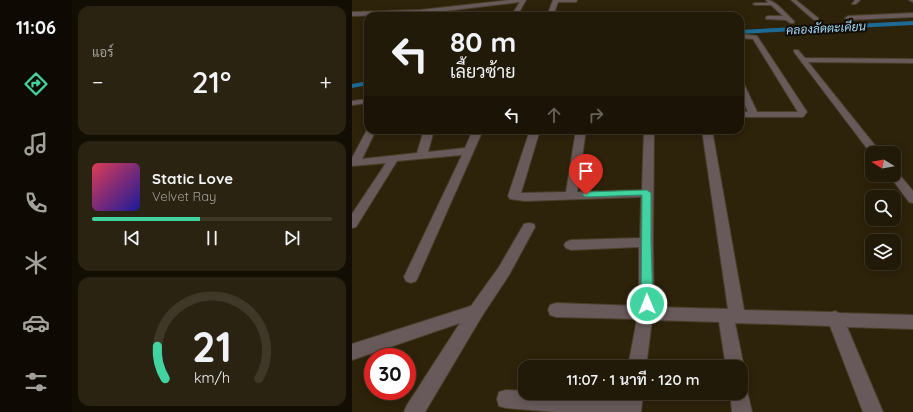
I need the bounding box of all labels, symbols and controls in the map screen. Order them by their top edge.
text: 11:06 [16,16,56,39]
water label: คลองลัดตะเคียน [786,18,867,38]
text: 80 m [450,24,516,59]
icon: left [384,28,436,80]
text: แอร์ [92,44,113,60]
text: เลี้ยวซ้าย [450,60,516,83]
text: 21° [192,63,231,101]
text: − [92,68,103,96]
text: + [320,68,332,96]
icon: directions [22,70,50,98]
icon: left [501,104,523,126]
icon: ahead [543,104,565,126]
icon: right [585,104,607,126]
icon: music [22,130,50,158]
north arrow [865,146,901,182]
map controls [865,146,901,270]
pin [569,154,603,195]
icon: arrive [575,160,597,182]
text: Static Love [152,169,233,188]
text: Velvet Ray [152,188,217,204]
icon: phone [22,189,50,217]
button: search [865,190,901,226]
icon: previous [121,227,143,249]
icon: pause [201,227,223,249]
icon: next [281,227,303,249]
button: layers [865,234,901,270]
icon: climate [22,249,50,277]
position arrow [626,283,668,325]
icon: car [22,309,50,337]
text: 21 [192,320,232,372]
speed limit sign: 30 [364,348,416,400]
icon: filters [22,368,50,396]
text: km/h [194,369,230,387]
text: 11:07 · 1 นาที · 120 m [566,370,700,389]

